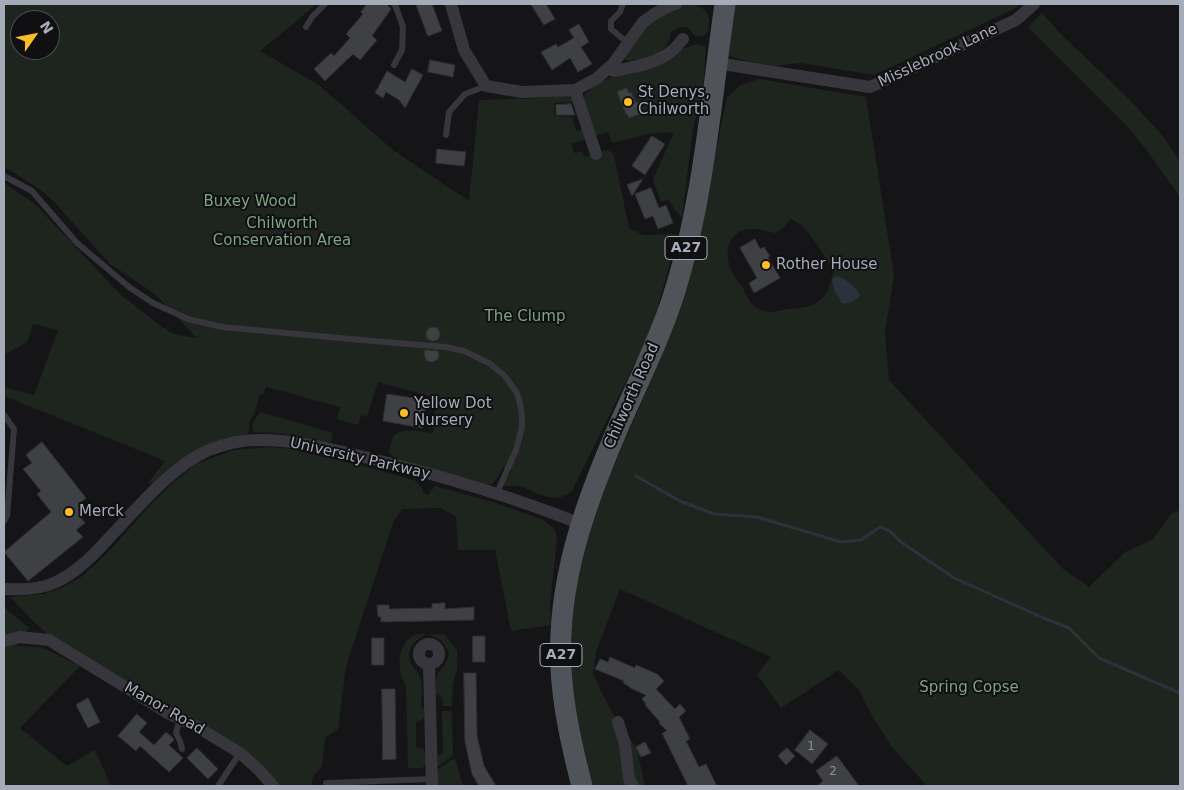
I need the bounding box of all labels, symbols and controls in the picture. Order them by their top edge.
north arrow [10,10,60,60]
text: N [37,18,57,37]
street label: Misslebrook Lane [875,20,1001,92]
place label: St Denys, Chilworth [638,84,710,119]
marker: St Denys, Chilworth [622,96,634,108]
park label: Buxey Wood [204,193,296,211]
park label: Chilworth Conservation Area [213,215,351,250]
road number: A27 [665,237,707,260]
place label: Rother House [776,256,877,274]
marker: Rother House [760,259,772,271]
park label: The Clump [485,308,565,326]
street label: Chilworth Road [601,340,663,452]
place label: Yellow Dot Nursery [414,395,492,430]
marker: Yellow Dot Nursery [398,407,410,419]
street label: University Parkway [288,434,432,484]
place label: Merck [79,503,124,521]
marker: Merck [63,506,75,518]
road number: A27 [540,644,582,666]
street label: Manor Road [121,679,207,739]
park label: Spring Copse [919,679,1019,697]
house number: 1 [807,740,815,754]
house number: 2 [829,765,837,779]

